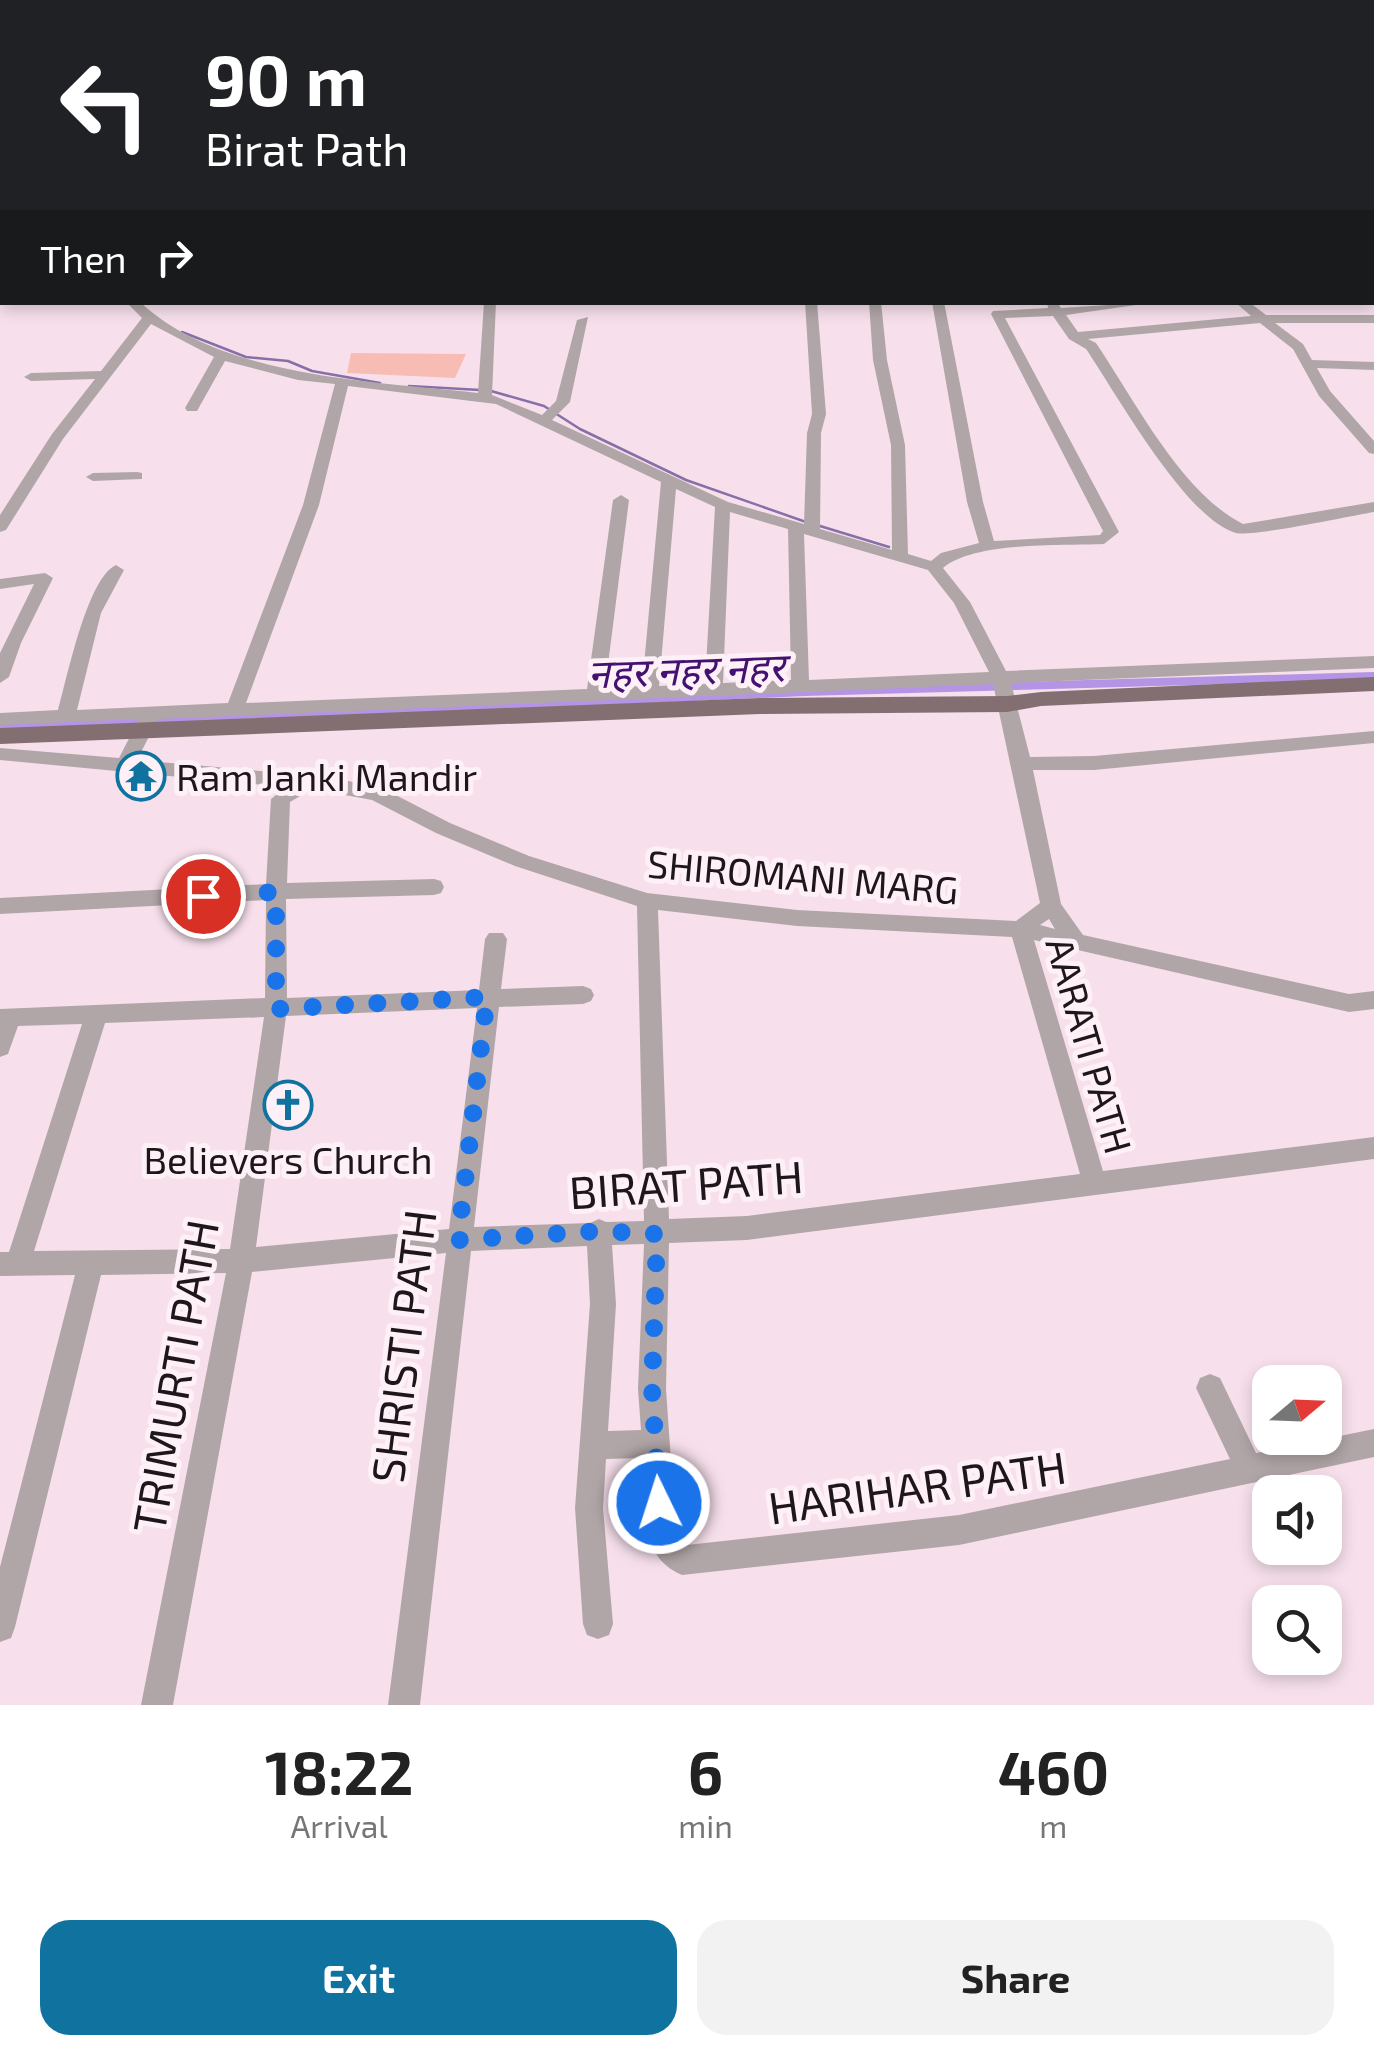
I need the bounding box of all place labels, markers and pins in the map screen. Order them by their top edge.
temple icon: Ram Janki Mandir [115,750,167,802]
place label: Ram Janki Mandir [176,753,477,799]
pin [161,854,246,939]
church icon: Believers Church [262,1079,314,1131]
place label: Believers Church [143,1136,433,1182]

